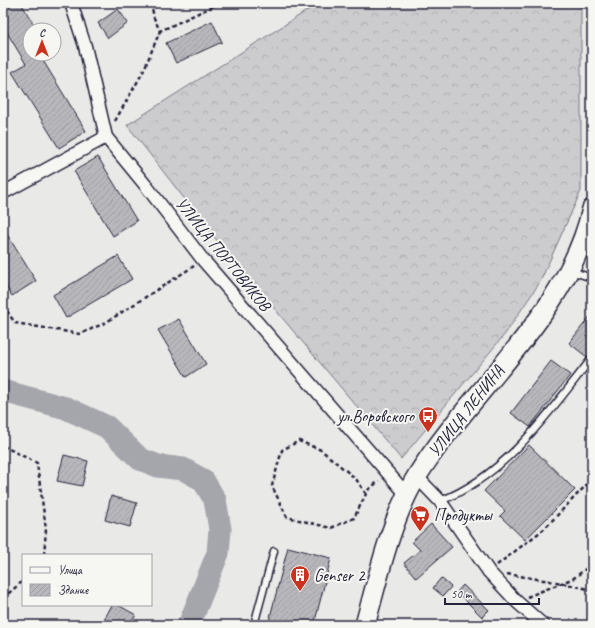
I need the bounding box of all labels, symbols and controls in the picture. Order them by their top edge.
north arrow [22,22,62,62]
text: С [39,25,46,39]
street label: УЛИЦА ПОРТОВИКОВ [171,193,276,316]
street label: УЛИЦА ЛЕНИНА [424,360,509,461]
bus stop icon: ул.Воровского [417,405,439,433]
place label: ул.Воровского [336,406,415,427]
supermarket icon: Продукты [409,504,431,532]
place label: Продукты [434,505,494,526]
legend [22,554,152,606]
text: Улица [58,562,83,578]
building icon: Genser 2 [289,564,311,592]
place label: Genser 2 [314,565,366,586]
scale bar [445,580,539,606]
text: Здание [58,582,89,598]
text: 50 m [451,586,473,602]

